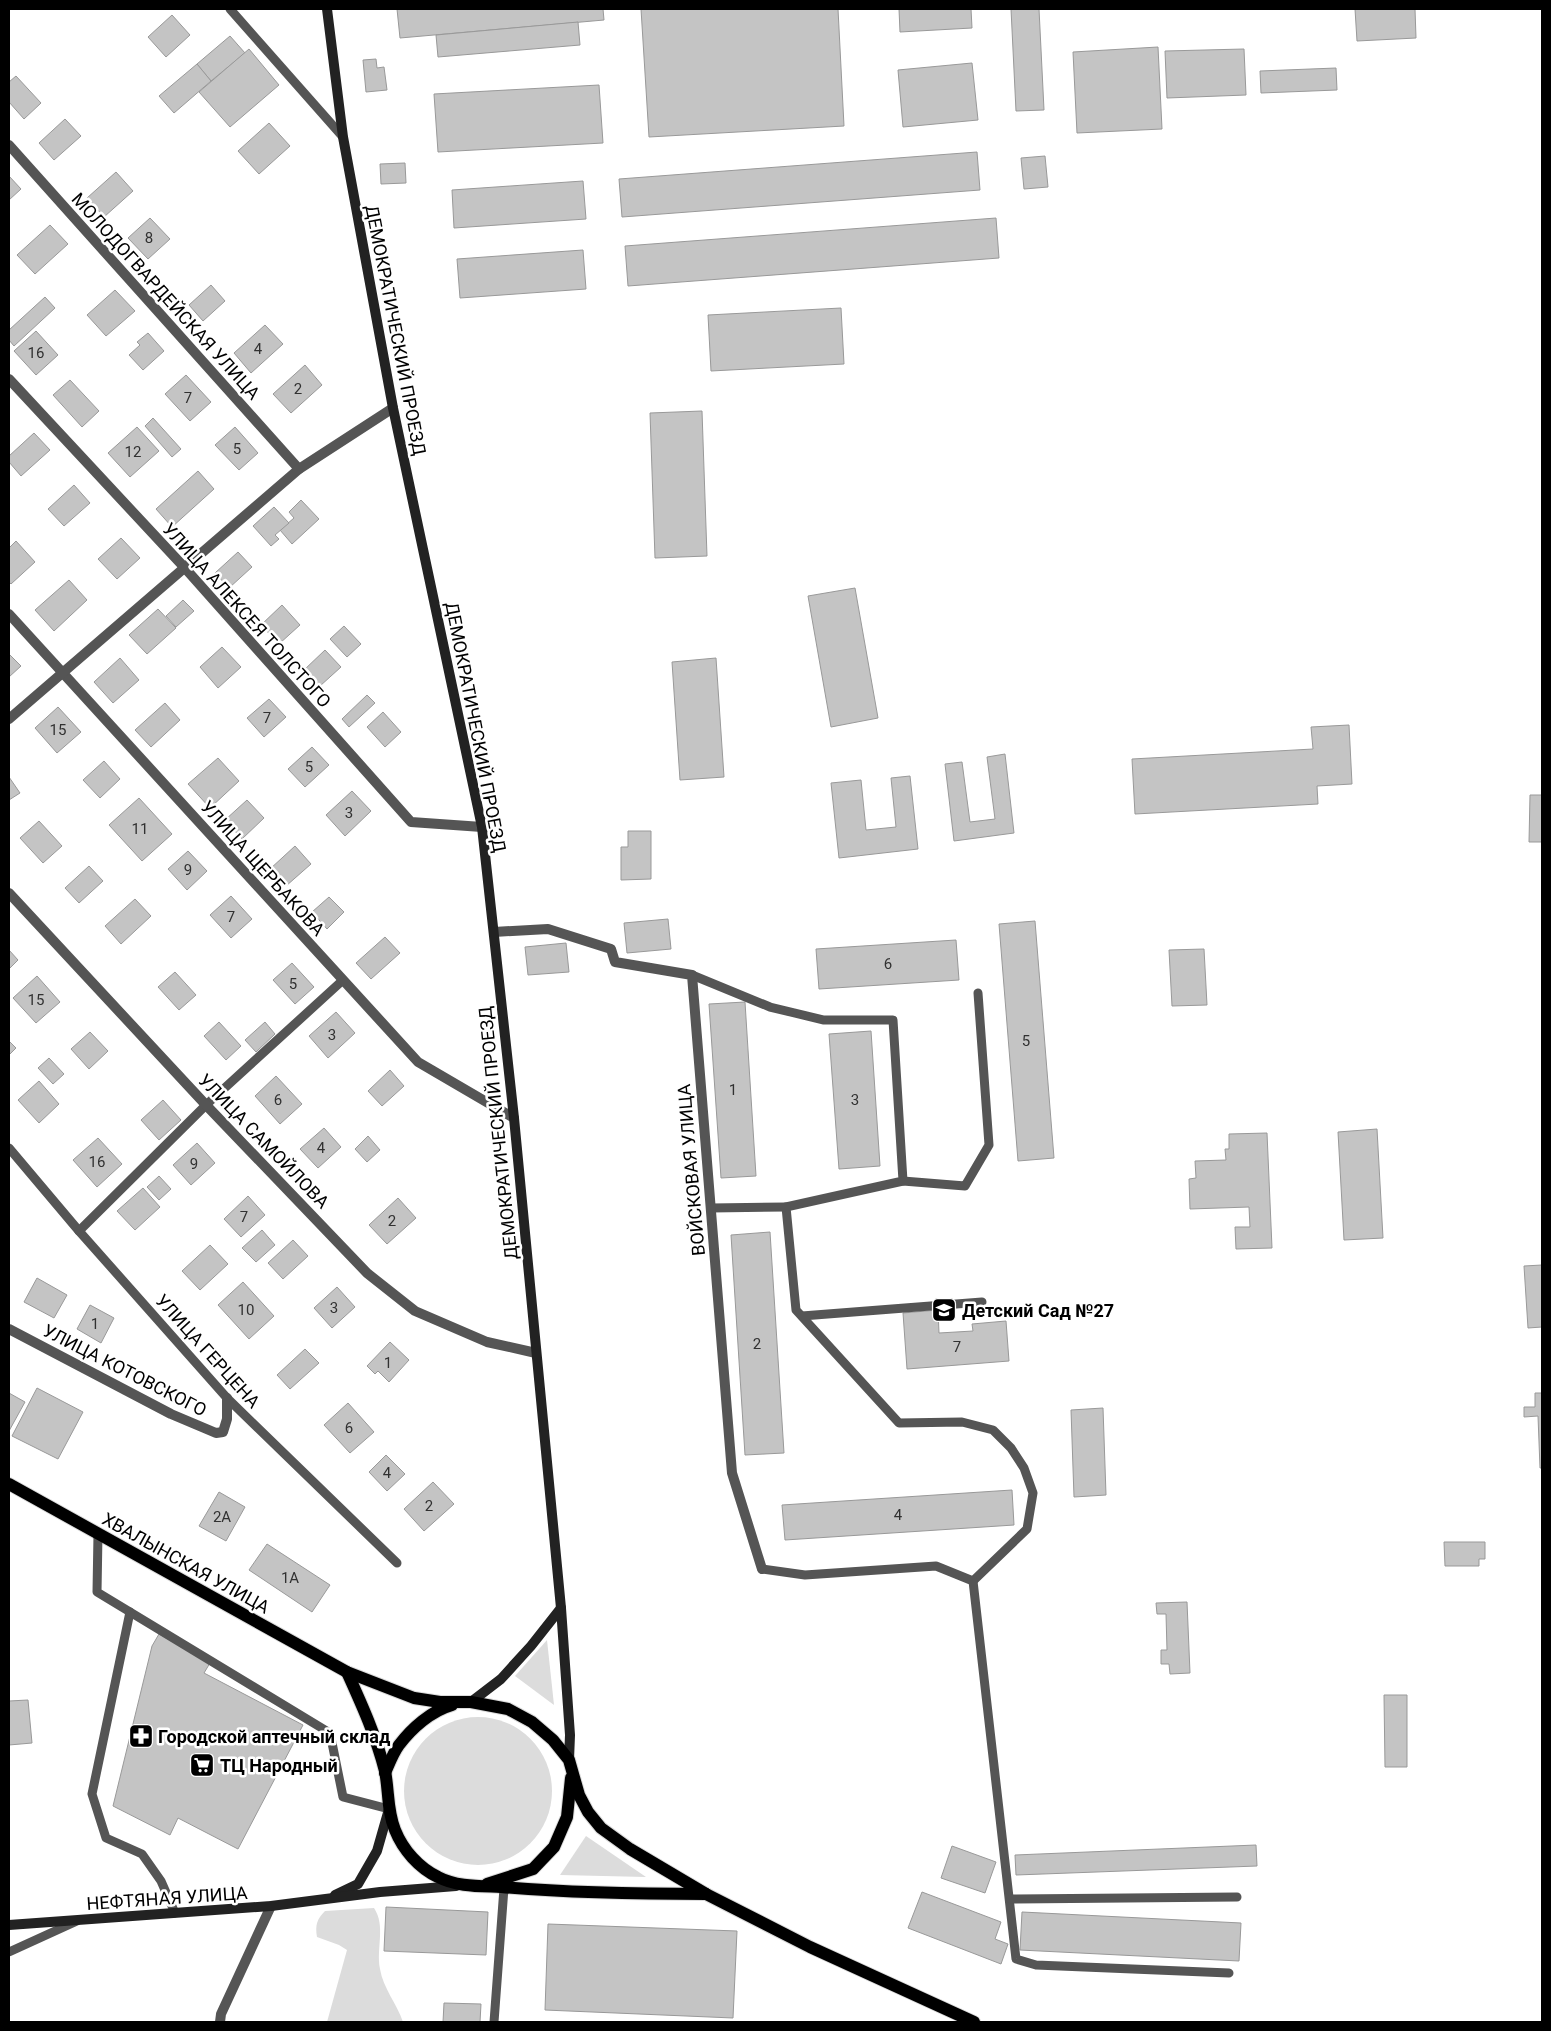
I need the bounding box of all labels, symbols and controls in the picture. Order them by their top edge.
street label: МОЛОДОГВАРДЕЙСКАЯ УЛИЦА [68,188,265,404]
street label: ДЕМОКРАТИЧЕСКИЙ ПРОЕЗД [361,203,431,457]
house number: 8 [145,229,153,247]
house number: 4 [254,340,263,358]
house number: 16 [28,344,44,362]
house number: 2 [294,380,302,398]
house number: 7 [184,389,192,407]
house number: 5 [233,440,241,458]
house number: 12 [125,443,141,461]
street label: УЛИЦА АЛЕКСЕЯ ТОЛСТОГО [159,518,335,712]
street label: ДЕМОКРАТИЧЕСКИЙ ПРОЕЗД [441,600,511,854]
house number: 7 [263,709,271,727]
house number: 15 [50,721,66,739]
house number: 5 [305,758,313,776]
street label: УЛИЦА ЩЕРБАКОВА [197,796,329,940]
house number: 3 [345,804,353,822]
house number: 11 [132,820,148,838]
house number: 9 [184,861,192,879]
house number: 7 [227,908,235,926]
house number: 6 [884,955,892,973]
house number: 5 [289,975,297,993]
house number: 15 [28,991,44,1009]
street label: ДЕМОКРАТИЧЕСКИЙ ПРОЕЗД [474,1005,522,1261]
house number: 3 [328,1026,336,1044]
house number: 5 [1022,1032,1030,1050]
street label: УЛИЦА САМОЙЛОВА [194,1070,334,1213]
house number: 1 [729,1081,737,1099]
street label: ВОЙСКОВАЯ УЛИЦА [673,1083,709,1257]
house number: 6 [274,1091,282,1109]
house number: 3 [851,1091,859,1109]
house number: 4 [317,1139,326,1157]
house number: 16 [89,1153,105,1171]
house number: 9 [190,1155,198,1173]
house number: 7 [240,1208,248,1226]
house number: 2 [388,1212,396,1230]
street label: УЛИЦА ГЕРЦЕНА [151,1290,265,1412]
school or university icon: Детский Сад №27 [931,1297,957,1323]
house number: 3 [330,1299,338,1317]
place label: Детский Сад №27 [962,1300,1114,1321]
house number: 10 [238,1301,254,1319]
house number: 1 [91,1315,99,1333]
street label: УЛИЦА КОТОВСКОГО [40,1320,210,1420]
house number: 2 [753,1335,761,1353]
house number: 7 [953,1338,961,1356]
house number: 1 [384,1354,392,1372]
house number: 6 [345,1419,353,1437]
house number: 4 [383,1464,392,1482]
house number: 2 [425,1497,433,1515]
house number: 4 [894,1506,903,1524]
street label: ХВАЛЫНСКАЯ УЛИЦА [99,1508,274,1618]
house number: 2А [213,1508,231,1526]
house number: 1А [281,1569,299,1587]
pharmacy icon: Городской аптечный склад [128,1723,154,1749]
place label: Городской аптечный склад [158,1726,391,1747]
supermarket icon: ТЦ Народный [189,1752,215,1778]
place label: ТЦ Народный [220,1755,338,1776]
street label: НЕФТЯНАЯ УЛИЦА [86,1882,248,1914]

